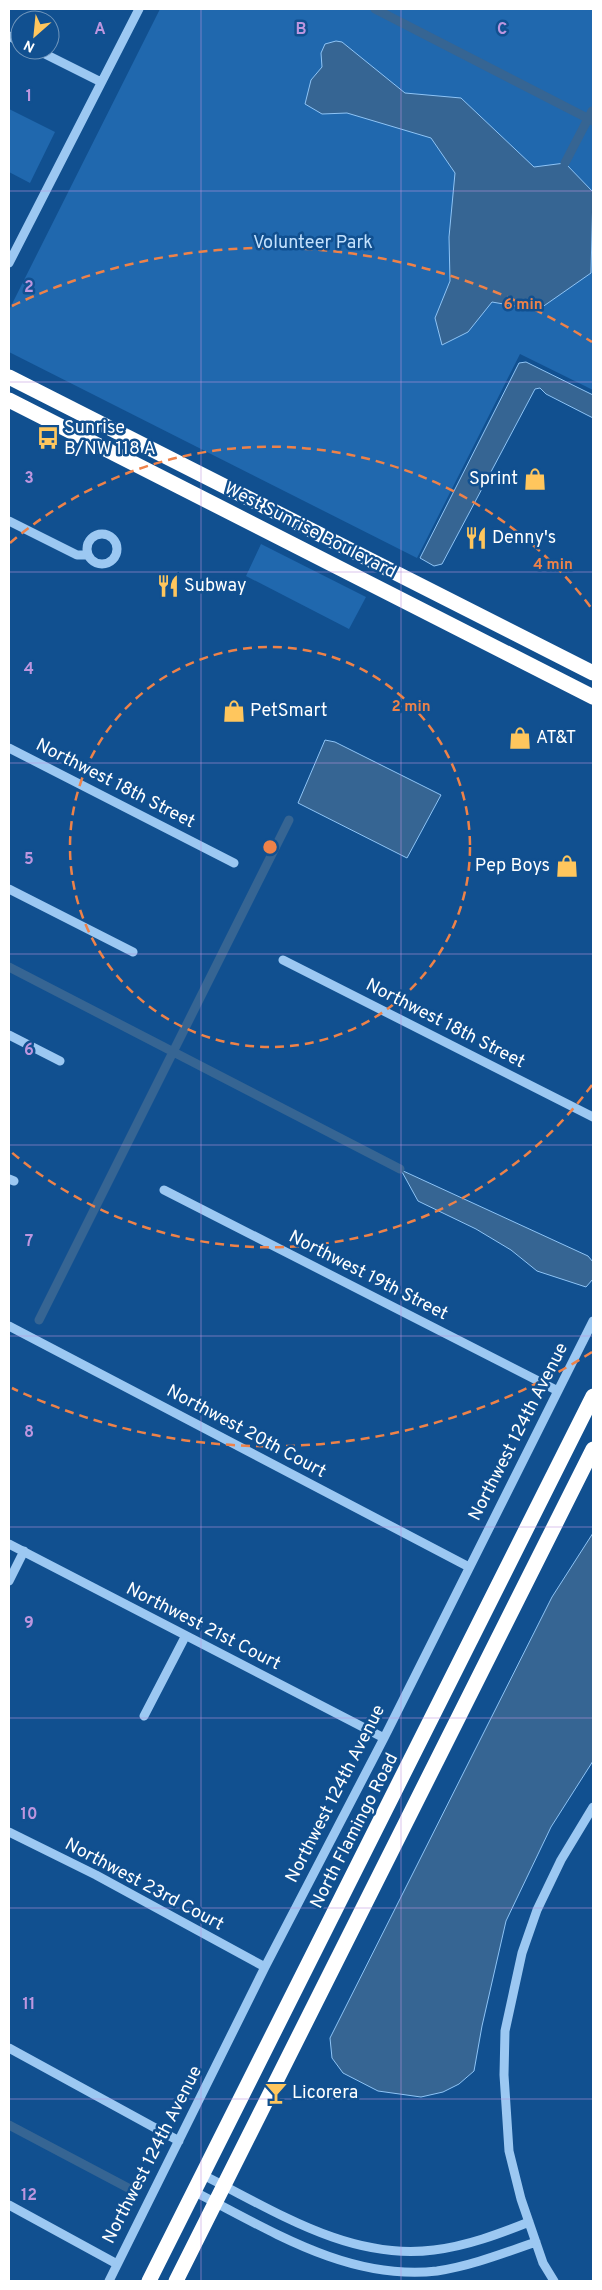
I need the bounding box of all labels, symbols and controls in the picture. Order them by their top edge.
north arrow [10,10,60,60]
text: A [94,20,106,40]
text: B [295,20,307,40]
text: C [497,20,507,40]
text: N [21,35,38,55]
text: 1 [26,87,32,107]
park label: Volunteer Park [253,232,373,255]
text: 2 [24,278,34,298]
text: 6 min [503,296,543,315]
place label: Sunrise B/NW 118 A [64,417,156,461]
bus stop icon: Sunrise B/NW 118 A [35,425,61,451]
shop icon: Sprint [522,466,548,492]
place label: Sprint [469,468,518,491]
text: 3 [24,469,34,489]
street label: West Sunrise Boulevard [220,478,400,584]
restaurant icon: Denny's [463,525,489,551]
place label: Denny's [492,527,556,550]
text: 4 min [533,556,573,575]
restaurant icon: Subway [155,573,181,599]
place label: Subway [184,575,247,598]
text: 4 [24,660,34,680]
shop icon: PetSmart [221,698,247,724]
text: 2 min [391,698,431,717]
place label: PetSmart [250,700,328,723]
shop icon: AT&T [507,725,533,751]
place label: AT&T [536,727,576,750]
street label: Northwest 18th Street [32,734,198,834]
centre of rings [261,838,279,856]
text: 5 [24,850,34,870]
shop icon: Pep Boys [554,853,580,879]
place label: Pep Boys [475,855,550,878]
street label: Northwest 18th Street [362,974,528,1074]
text: 6 [24,1041,34,1061]
street label: Northwest 19th Street [284,1226,452,1326]
text: 7 [25,1232,33,1252]
street label: Northwest 124th Avenue [464,1339,574,1525]
street label: Northwest 20th Court [162,1380,330,1484]
text: 8 [24,1423,34,1443]
street label: Northwest 21st Court [122,1578,284,1676]
text: 9 [24,1614,34,1634]
street label: Northwest 124th Avenue [281,1701,391,1887]
street label: North Flamingo Road [306,1749,404,1913]
text: 10 [21,1805,37,1825]
street label: Northwest 23rd Court [61,1833,227,1937]
text: 11 [23,1995,35,2015]
street label: Northwest 124th Avenue [98,2062,208,2248]
bar icon: Licorera [263,2080,289,2106]
place label: Licorera [292,2082,358,2105]
text: 12 [21,2186,37,2206]

